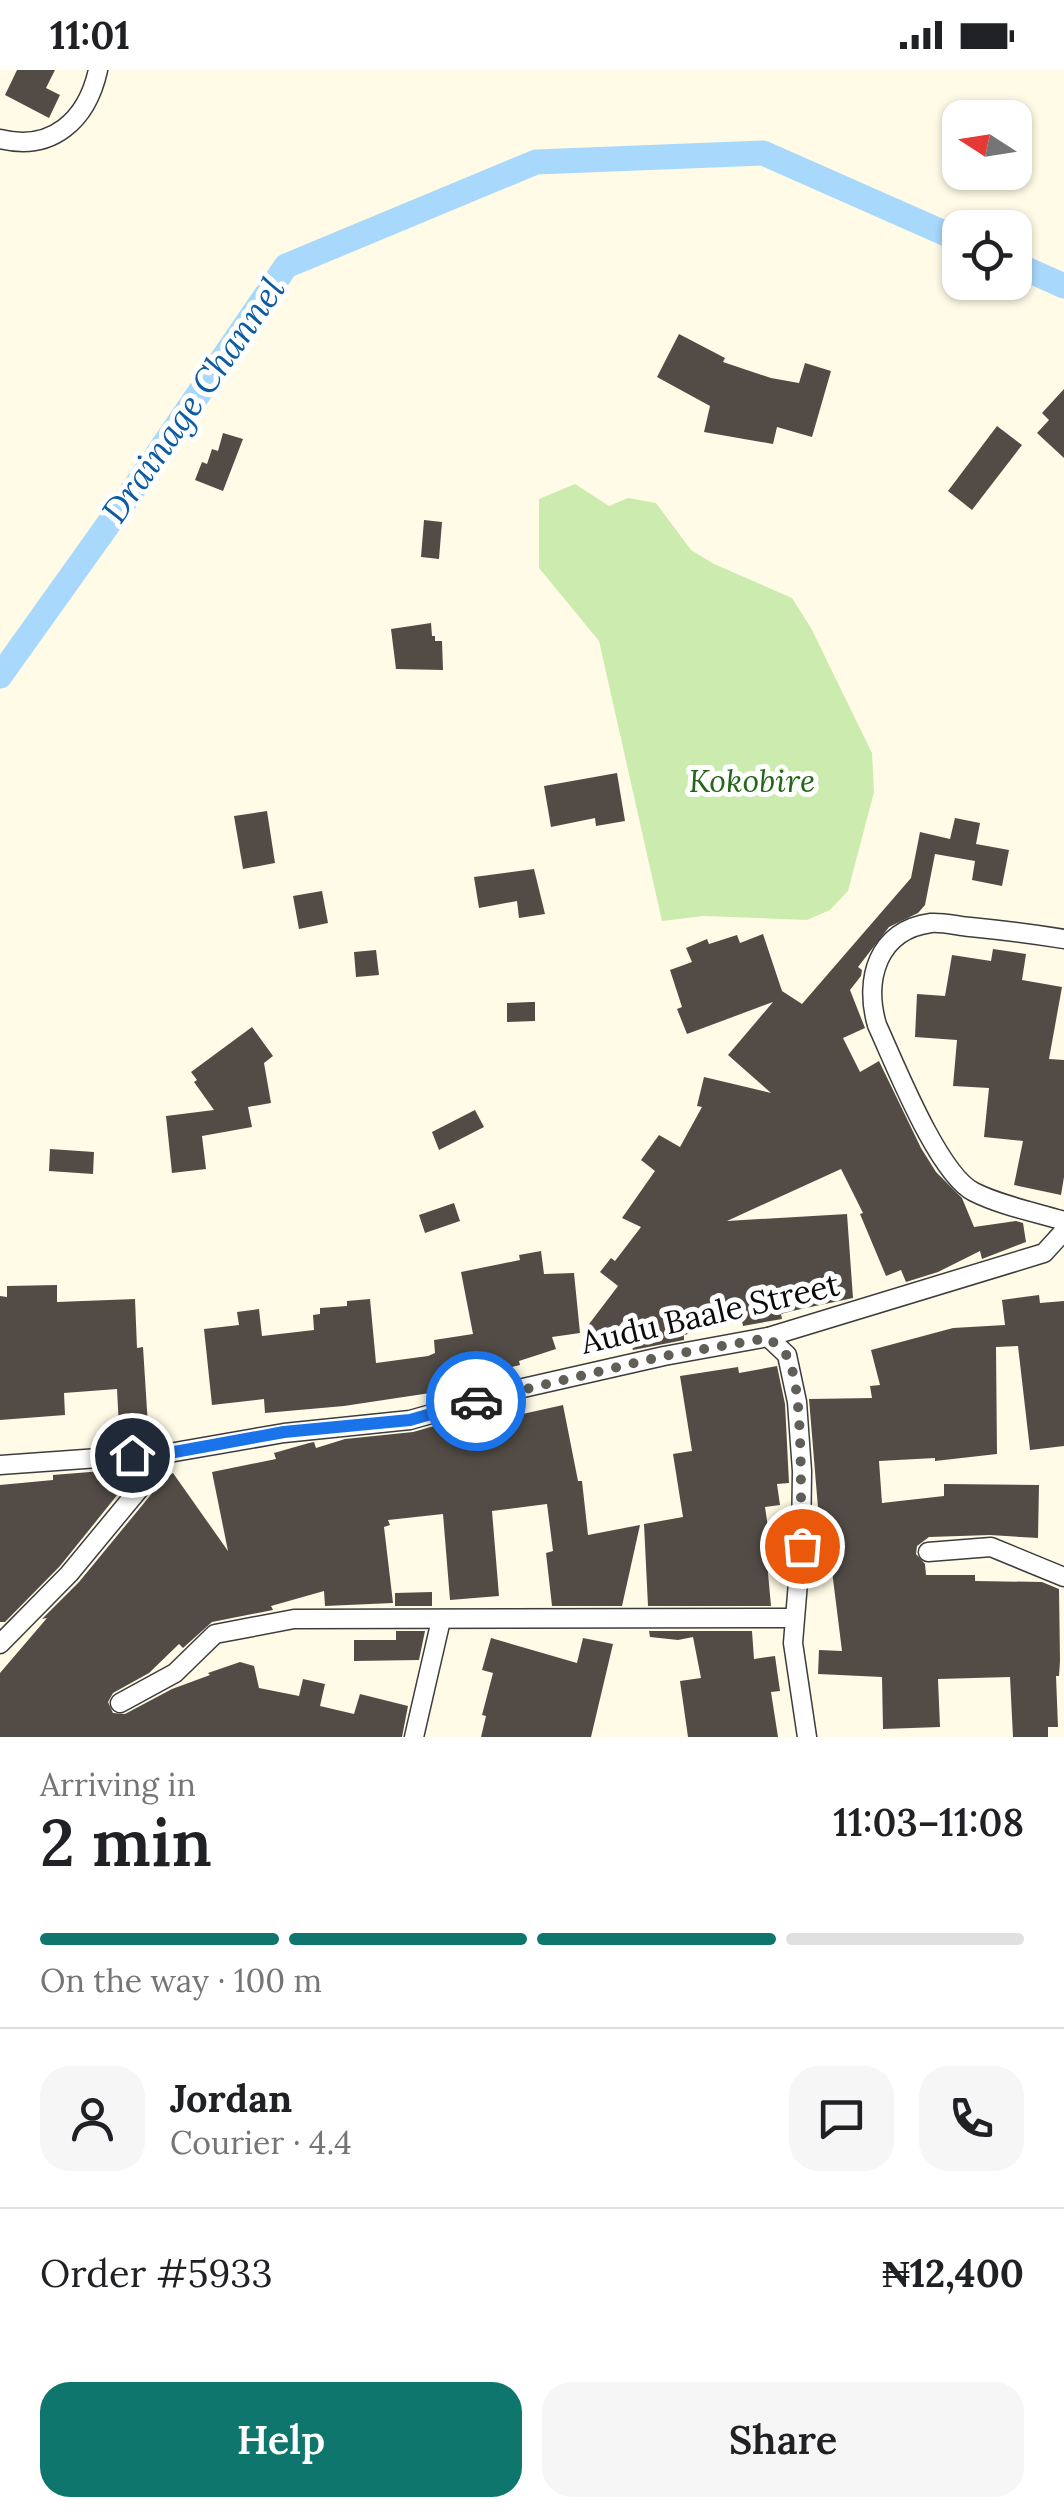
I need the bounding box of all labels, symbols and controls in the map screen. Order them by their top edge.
text: 11:01 [50,11,130,59]
north arrow [942,100,1032,190]
map controls [942,100,1032,300]
button: locate [942,210,1032,300]
water label: Drainage Channel [92,269,294,531]
park label: Kokobire [689,760,815,801]
street label: Audu Baale Street [576,1263,844,1363]
courier [426,1351,526,1451]
icon: car [449,1374,504,1429]
pin [90,1413,175,1498]
icon: home [105,1428,160,1483]
pin [760,1504,845,1589]
icon: bag [775,1519,830,1574]
text: Arriving in [40,1764,196,1805]
text: 11:03–11:08 [833,1798,1024,1846]
text: 2 min [40,1801,212,1884]
text: On the way · 100 m [40,1960,322,2001]
button: person [40,2066,145,2171]
button: chat [789,2066,894,2171]
button: phone [919,2066,1024,2171]
text: Jordan [170,2074,292,2122]
text: Courier · 4.4 [170,2122,352,2163]
text: Order #5933 [40,2249,273,2297]
text: ₦12,400 [882,2249,1024,2297]
button: Help [40,2382,522,2497]
button: Share [542,2382,1024,2497]

